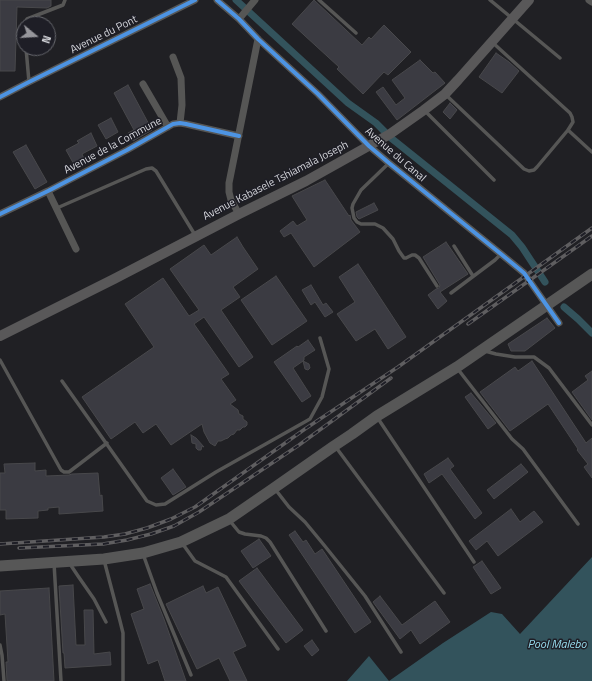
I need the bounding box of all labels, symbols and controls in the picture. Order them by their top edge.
street label: Avenue du Pont [68,13,140,57]
north arrow [16,16,56,56]
text: N [38,33,55,45]
street label: Avenue de la Commune [62,115,164,177]
street label: Avenue du Canal [362,125,428,185]
street label: Avenue Kabasele Tshiamala Joseph [201,138,351,224]
water label: Pool Malebo [528,638,586,652]

